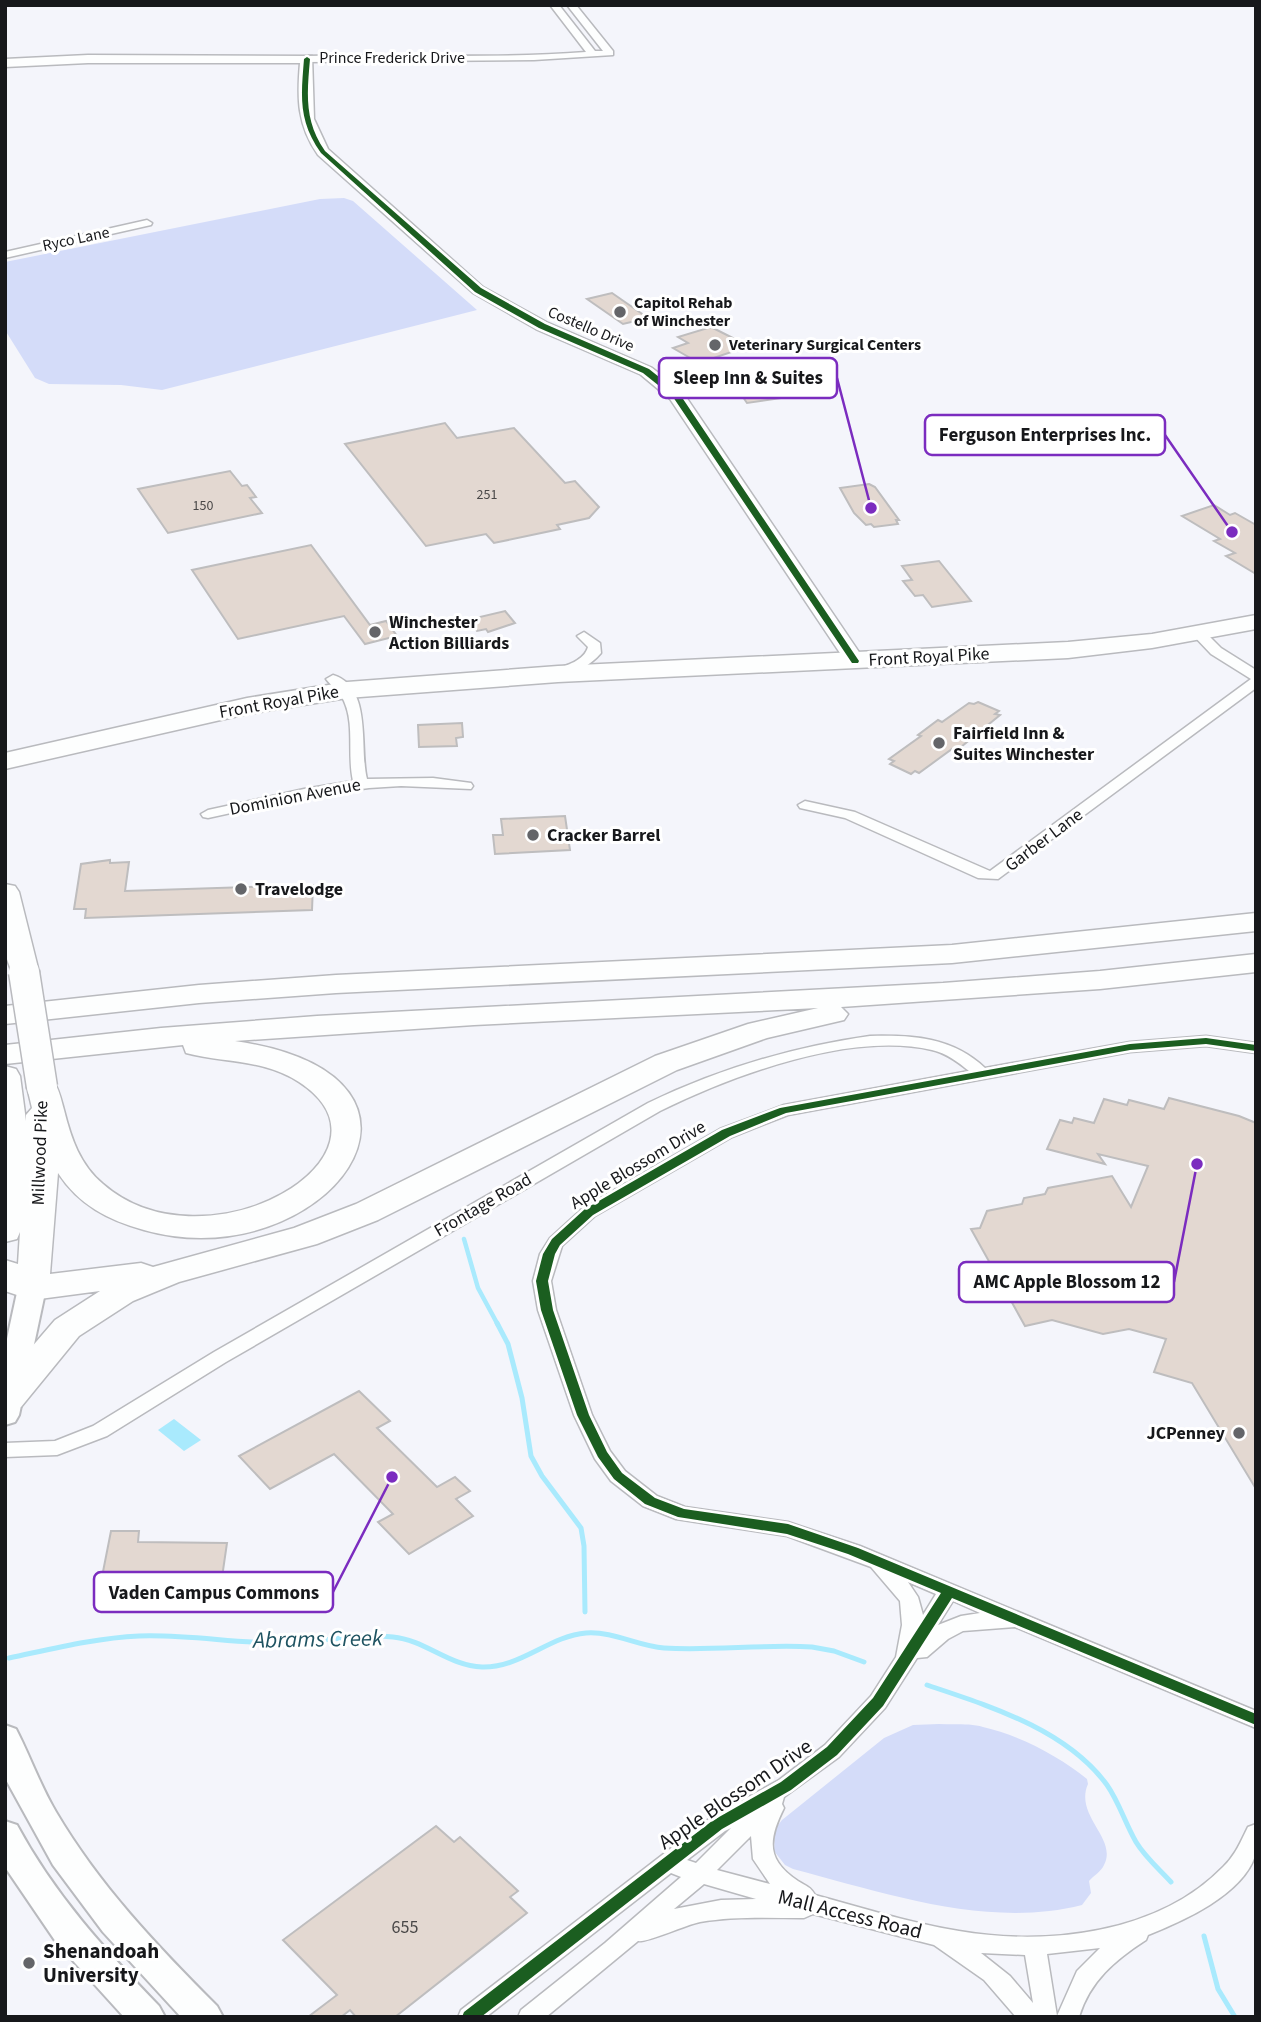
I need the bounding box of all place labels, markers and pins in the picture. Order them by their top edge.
place label: Capitol Rehab of Winchester [634,292,733,332]
marker: Capitol Rehab of Winchester [612,304,628,320]
place label: Veterinary Surgical Centers [728,334,921,356]
marker: Veterinary Surgical Centers [707,337,723,353]
callout: Sleep Inn & Suites [659,358,837,398]
callout: Ferguson Enterprises Inc. [925,415,1165,455]
place label: Winchester Action Billiards [388,610,509,656]
marker: Winchester Action Billiards [367,624,383,640]
place label: Fairfield Inn & Suites Winchester [953,721,1095,767]
marker: Fairfield Inn & Suites Winchester [931,735,947,751]
place label: Cracker Barrel [547,823,660,848]
marker: Cracker Barrel [525,827,541,843]
place label: Travelodge [255,877,343,902]
marker: Travelodge [233,881,249,897]
callout: AMC Apple Blossom 12 [959,1262,1174,1302]
place label: JCPenney [1146,1421,1226,1446]
marker: JCPenney [1231,1425,1247,1441]
callout: Vaden Campus Commons [94,1572,333,1612]
place label: Shenandoah University [43,1936,159,1990]
marker: Shenandoah University [21,1955,37,1971]

